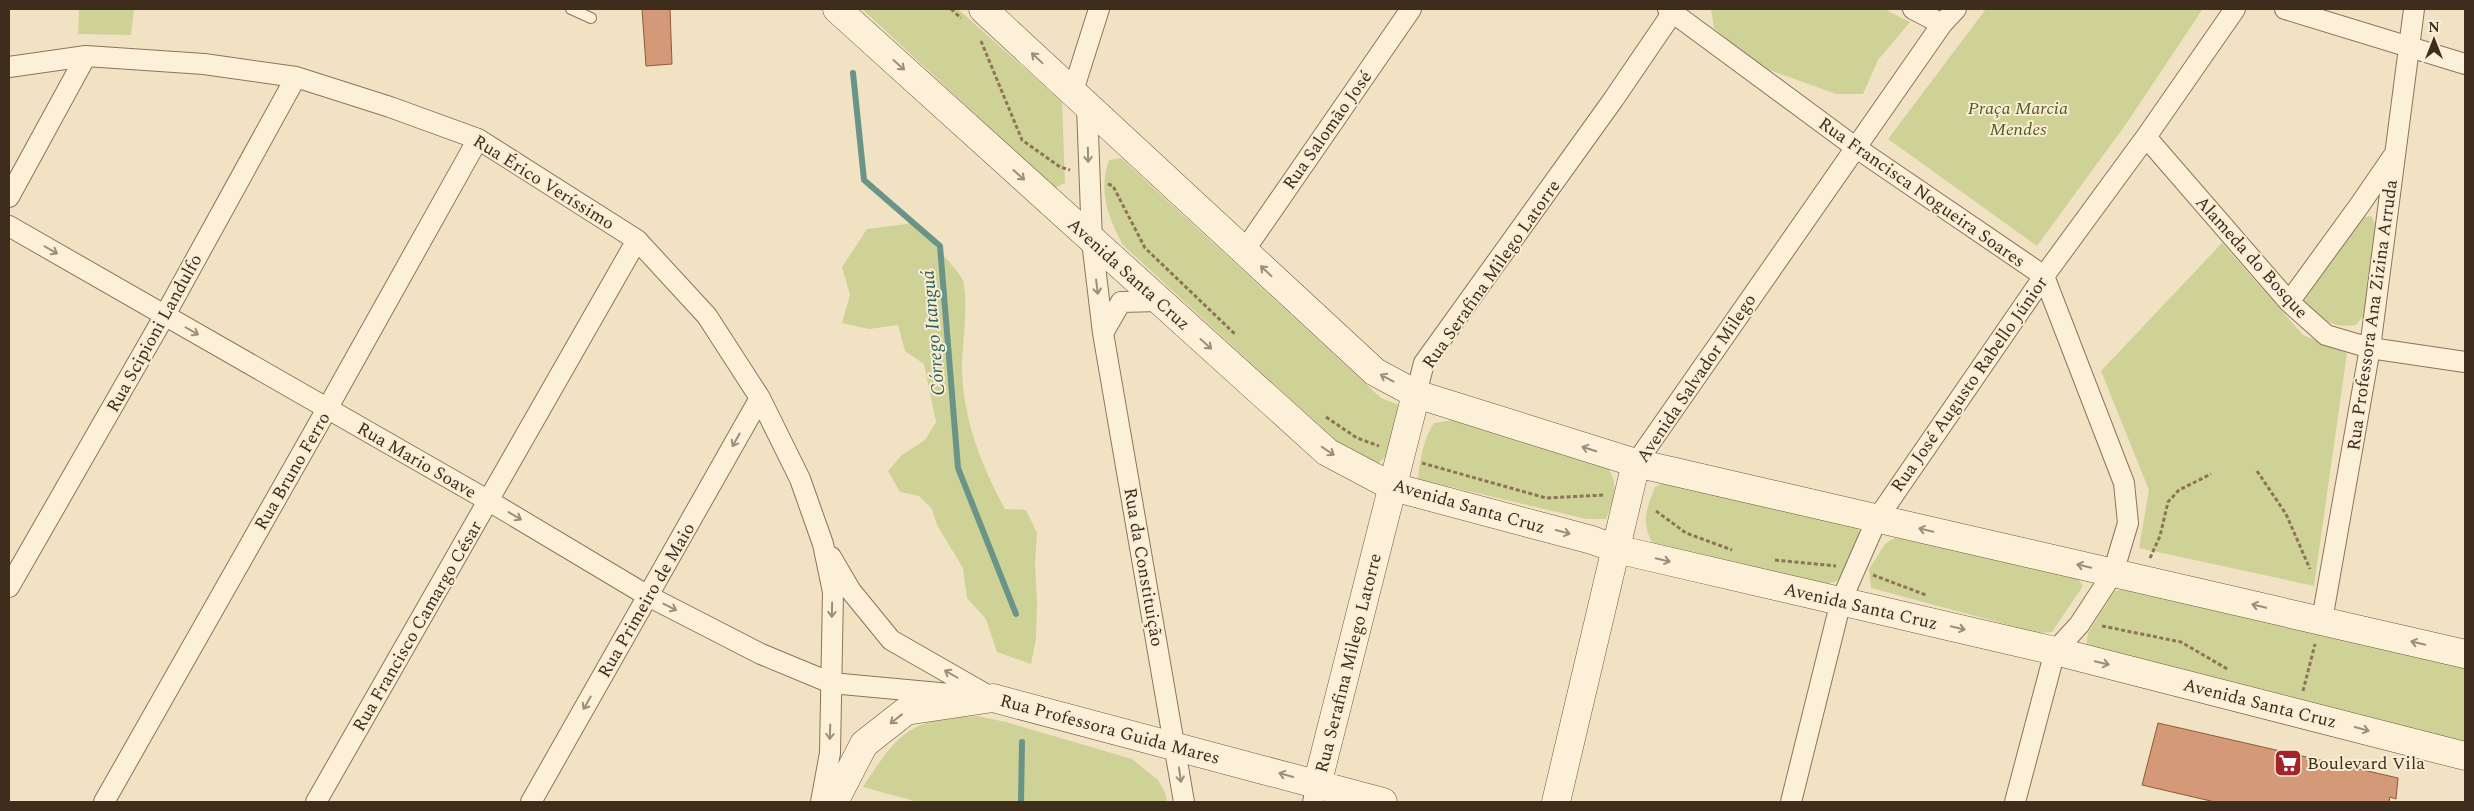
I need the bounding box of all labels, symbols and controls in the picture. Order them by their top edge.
north arrow [2409,15,2459,65]
text: N [2428,17,2440,38]
one-way arrow [1030,52,1043,64]
one-way arrow [893,59,906,71]
street label: Rua Salomão José [1276,65,1379,195]
park label: Praça Marcia Mendes [1968,95,2068,143]
street label: Rua Francisca Nogueira Soares [1813,110,2031,274]
street label: Rua Érico Veríssimo [468,128,620,237]
one-way arrow [1083,146,1093,163]
one-way arrow [1013,169,1026,180]
street label: Rua Serafina Milego Latorre [1416,174,1567,374]
street label: Rua Professora Ana Zizina Arruda [2340,178,2405,452]
street label: Alameda do Bosque [2189,190,2314,325]
street label: Avenida Santa Cruz [1061,212,1196,337]
one-way arrow [43,246,58,255]
street label: Rua Scipioni Landulfo [100,249,209,417]
one-way arrow [1259,265,1272,277]
water label: Córrego Itanguá [914,268,953,397]
street label: Rua José Augusto Rabello Júnior [1884,271,2055,498]
one-way arrow [1092,278,1102,294]
street label: Avenida Salvador Milego [1630,288,1763,468]
one-way arrow [184,326,199,336]
one-way arrow [1199,338,1212,350]
one-way arrow [1379,373,1394,383]
street label: Rua Bruno Ferro [248,407,337,535]
street label: Rua Mario Soave [352,415,482,506]
one-way arrow [731,432,741,447]
one-way arrow [1581,444,1597,454]
one-way arrow [1320,446,1334,456]
street label: Avenida Santa Cruz [1390,472,1548,541]
street label: Rua da Constituição [1116,486,1171,649]
one-way arrow [508,512,522,522]
street label: Rua Francisco Camargo César [346,516,489,737]
street label: Rua Primeiro de Maio [591,518,702,683]
one-way arrow [1918,525,1934,534]
one-way arrow [1554,528,1570,537]
street label: Rua Serafina Milego Latorre [1308,550,1389,776]
one-way arrow [1655,556,1671,565]
one-way arrow [2076,561,2092,570]
street label: Avenida Santa Cruz [1781,576,1941,637]
one-way arrow [2252,601,2268,610]
one-way arrow [828,602,837,618]
one-way arrow [662,603,677,612]
one-way arrow [1949,624,1965,633]
one-way arrow [2410,638,2426,647]
one-way arrow [2094,659,2110,668]
one-way arrow [943,669,958,679]
street label: Avenida Santa Cruz [2180,671,2339,736]
street label: Rua Professora Guida Mares [997,687,1223,772]
one-way arrow [582,696,592,710]
one-way arrow [889,714,903,724]
one-way arrow [825,723,835,739]
one-way arrow [2353,725,2369,735]
supermarket icon: Boulevard Vila [2273,748,2303,778]
place label: Boulevard Vila [2307,750,2425,777]
one-way arrow [1175,766,1185,782]
one-way arrow [1278,770,1294,780]

